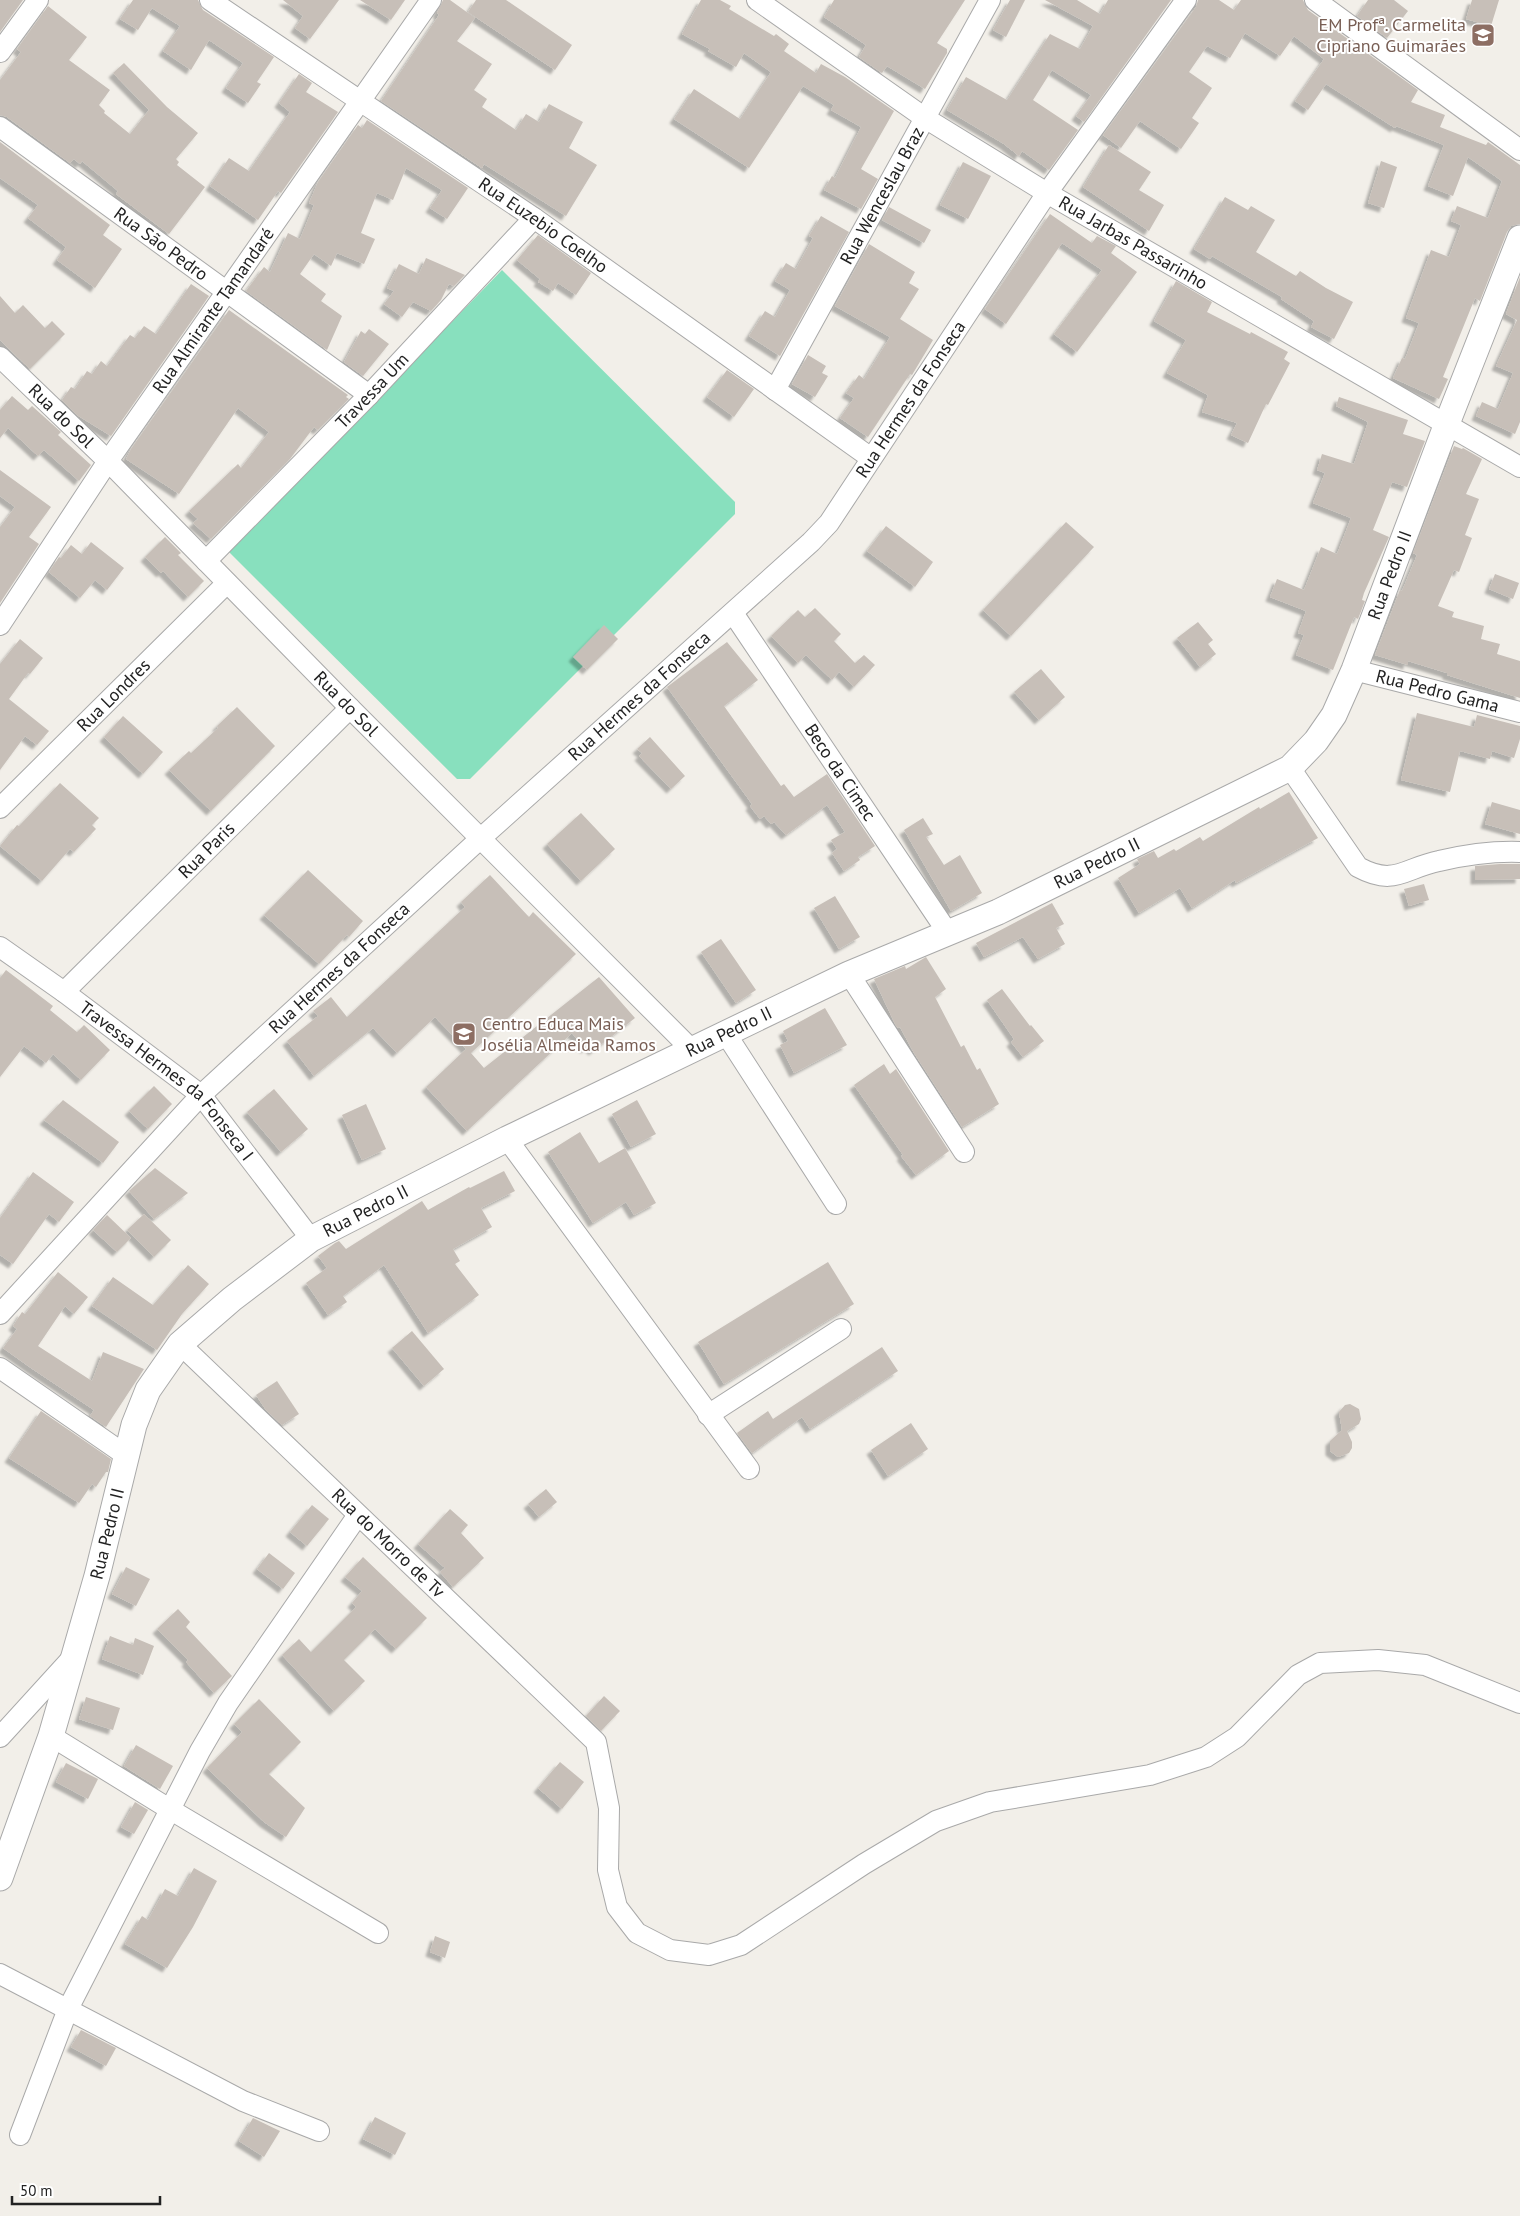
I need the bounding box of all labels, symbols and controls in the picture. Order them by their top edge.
place label: EM Profª. Carmelita Cipriano Guimarães [1316,13,1466,57]
school or university icon: EM Profª. Carmelita Cipriano Guimarães [1470,22,1496,48]
street label: Rua Wenceslau Braz [835,123,929,268]
street label: Rua Euzebio Coelho [474,172,612,278]
street label: Rua Jarbas Passarinho [1055,190,1212,295]
street label: Rua São Pedro [110,202,213,285]
street label: Rua Almirante Tamandaré [147,223,279,398]
street label: Rua Hermes da Fonseca [850,316,970,482]
street label: Travessa Um [331,348,413,433]
street label: Rua do Sol [24,379,100,453]
street label: Rua Pedro II [1362,527,1417,623]
street label: Rua Hermes da Fonseca [563,626,715,765]
street label: Rua Londres [72,654,155,736]
street label: Rua Pedro Gama [1373,664,1502,717]
street label: Rua do Sol [309,666,384,741]
street label: Beco da Cimec [800,719,881,825]
street label: Rua Paris [173,817,240,883]
street label: Rua Pedro II [1050,832,1144,894]
street label: Rua Hermes da Fonseca [264,897,414,1038]
street label: Travessa Hermes da Fonseca I [75,996,259,1165]
street label: Rua Pedro II [682,1001,776,1062]
place label: Centro Educa Mais Josélia Almeida Ramos [481,1012,656,1056]
school or university icon: Centro Educa Mais Josélia Almeida Ramos [451,1021,477,1047]
street label: Rua Pedro II [319,1179,412,1242]
street label: Rua do Morro de Tv [327,1483,450,1602]
street label: Rua Pedro II [85,1485,129,1582]
scale bar [12,2174,160,2206]
text: 50 m [20,2181,53,2200]

